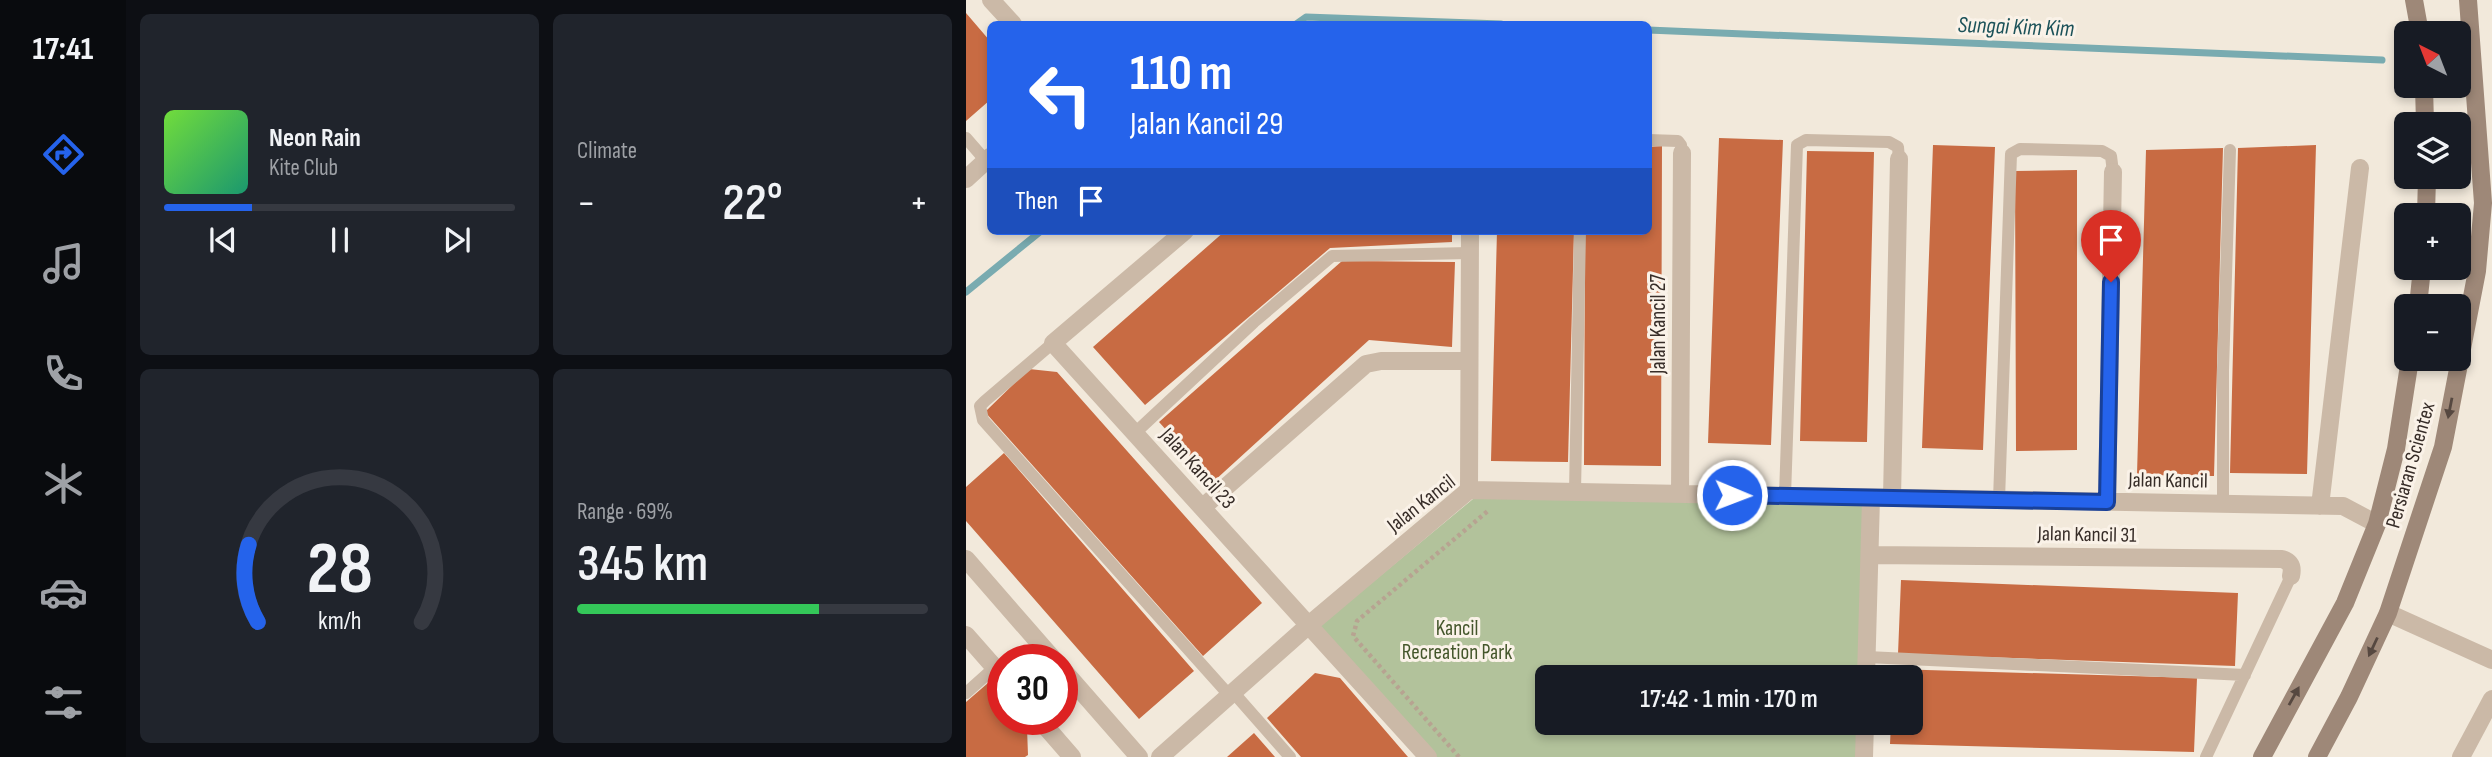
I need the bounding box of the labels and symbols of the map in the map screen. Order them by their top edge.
water label: Sungai Kim Kim [1957,11,2075,43]
north arrow [2394,21,2471,98]
pin [2081,210,2141,282]
street label: Jalan Kancil 27 [1646,274,1671,375]
one-way arrow [2445,397,2456,419]
street label: Persiaran Scientex [2381,399,2440,531]
street label: Jalan Kancil 23 [1154,422,1240,514]
position arrow [1695,458,1769,532]
street label: Jalan Kancil [2127,467,2208,494]
street label: Jalan Kancil [1382,469,1460,538]
street label: Jalan Kancil 31 [2036,521,2137,548]
park label: Kancil Recreation Park [1402,616,1512,665]
one-way arrow [2367,637,2378,657]
speed limit sign: 30 [987,644,1078,735]
one-way arrow [2288,687,2300,706]

